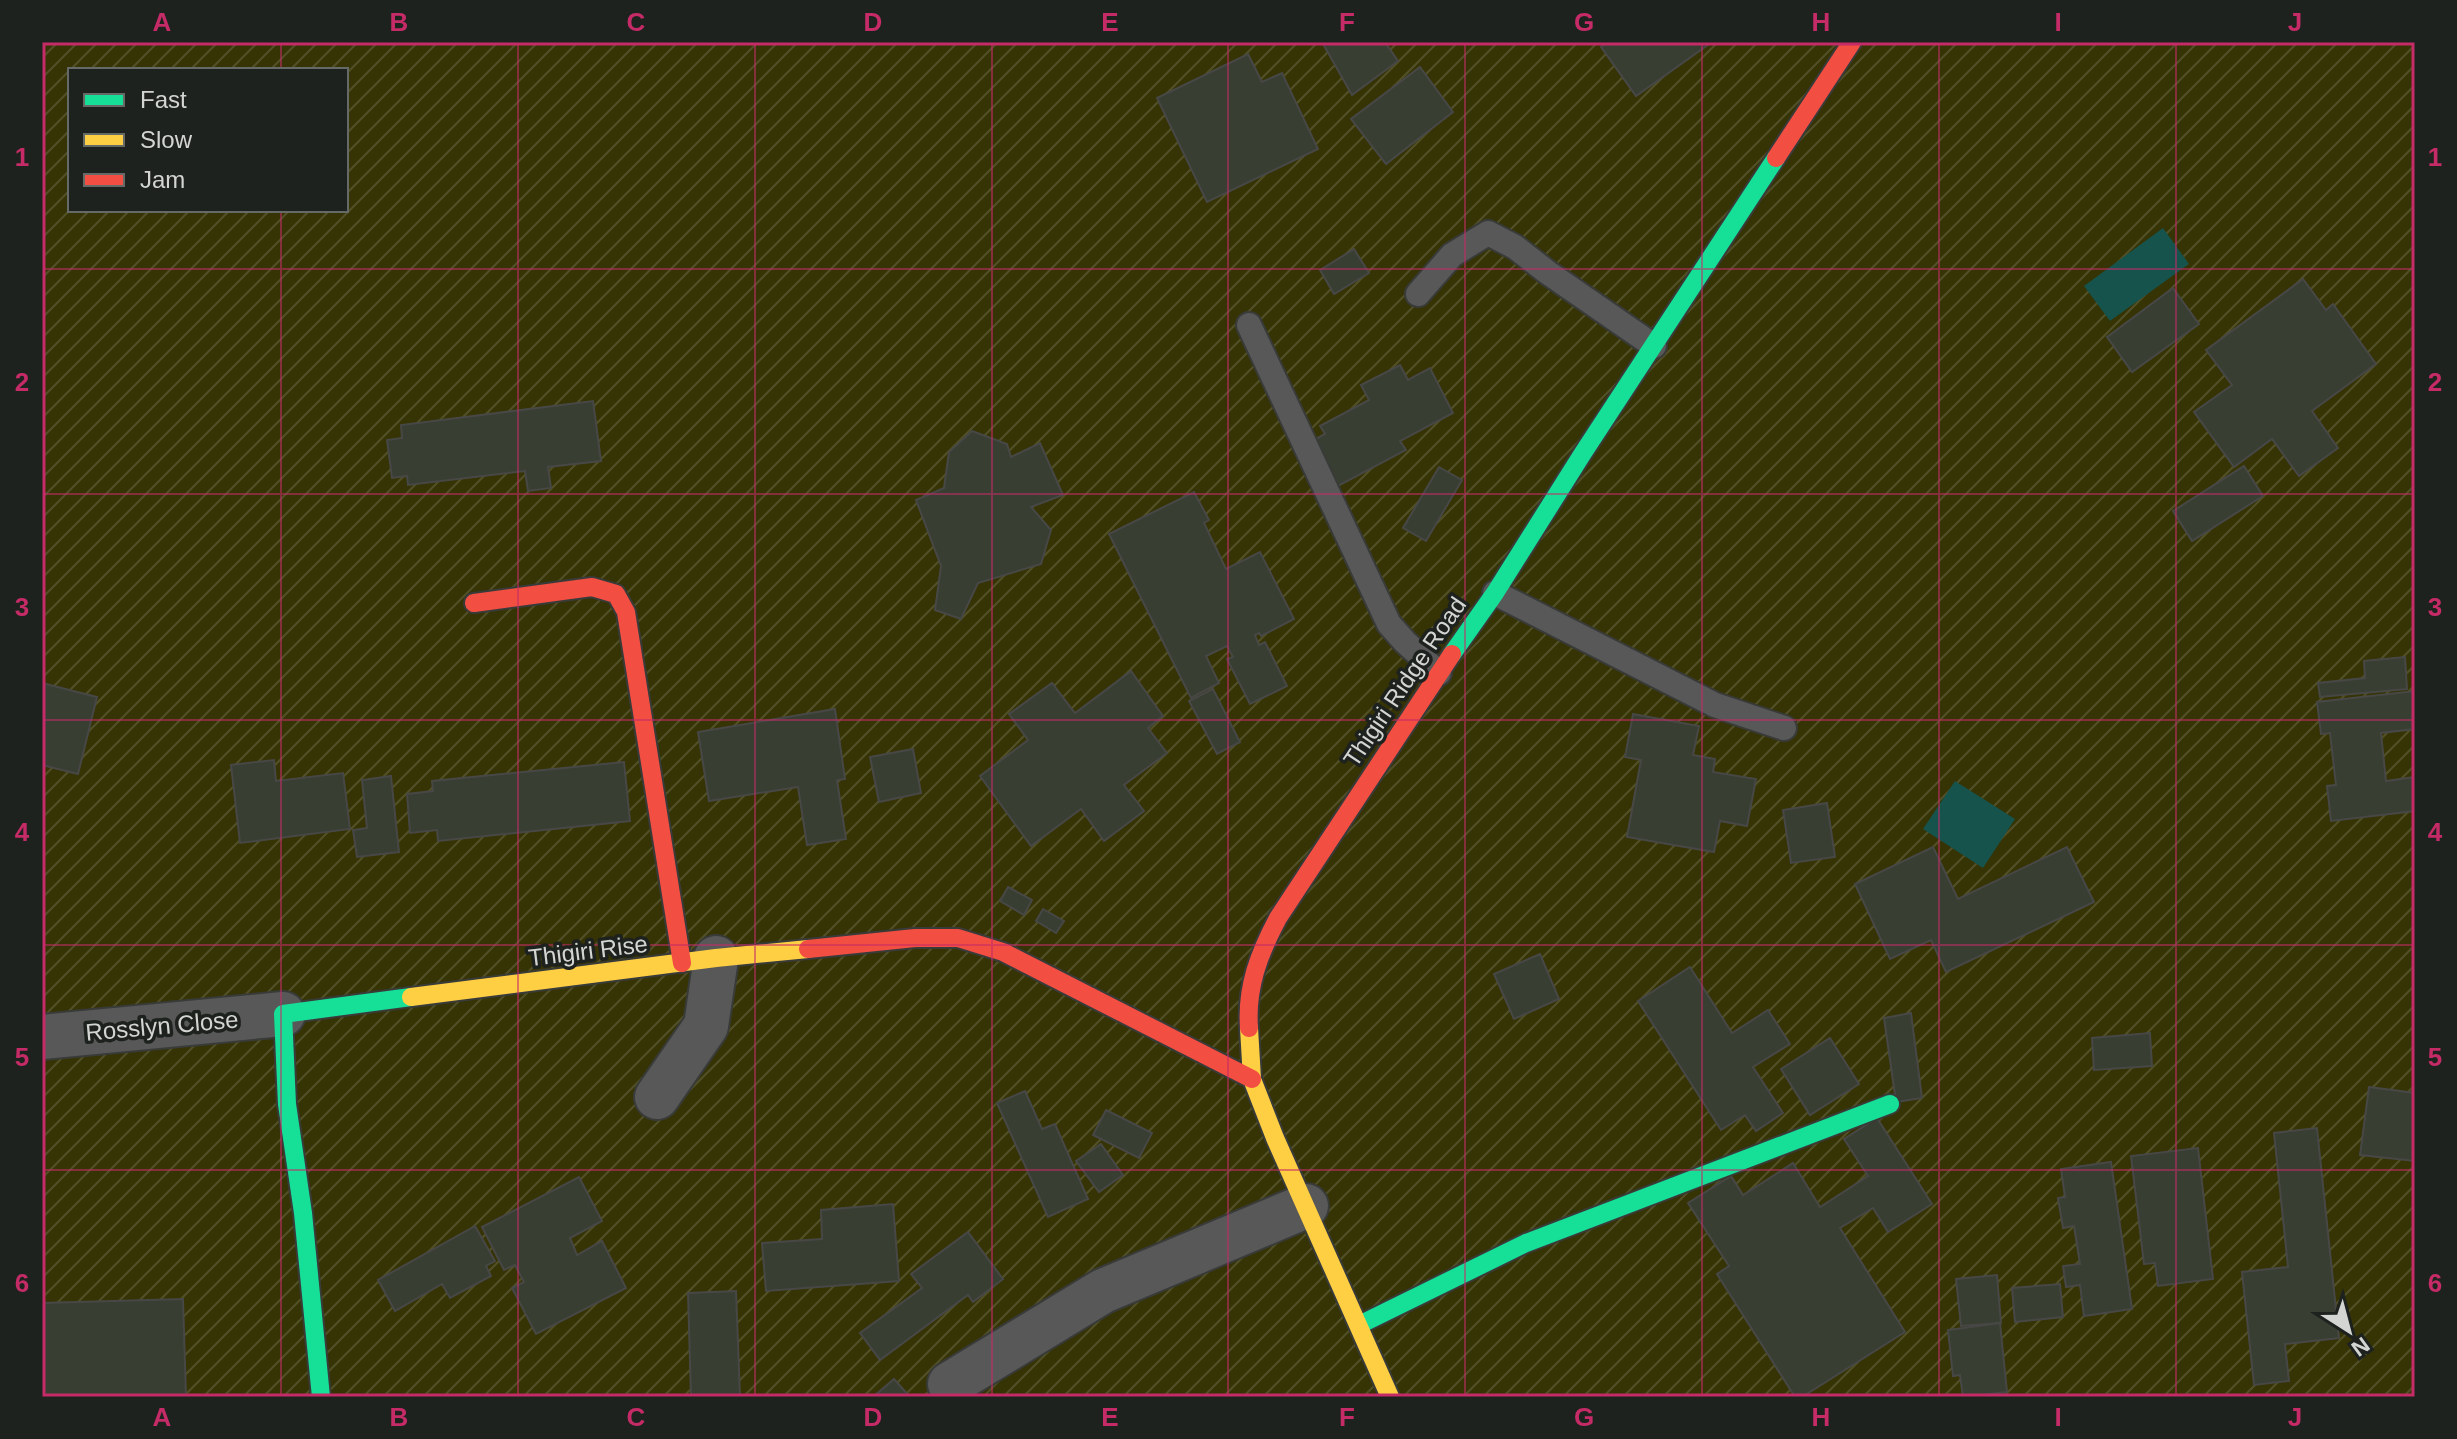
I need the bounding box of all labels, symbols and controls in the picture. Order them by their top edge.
text: A [153,7,172,37]
text: B [390,7,408,37]
text: C [627,7,646,37]
text: D [864,7,882,37]
text: E [1101,7,1119,37]
text: F [1339,7,1355,37]
text: G [1574,7,1594,37]
text: H [1812,7,1830,37]
text: I [2054,7,2062,37]
text: J [2288,7,2302,37]
legend [68,68,348,212]
text: Fast [140,86,187,113]
text: Slow [140,126,193,153]
text: 1 [15,142,29,172]
text: 1 [2428,142,2442,172]
text: Jam [140,166,185,193]
text: 2 [15,367,29,397]
text: 2 [2428,367,2442,397]
text: 3 [15,592,29,622]
street label: Thigiri Ridge Road [1338,592,1471,772]
text: 3 [2428,592,2442,622]
text: 4 [15,817,30,847]
text: 4 [2428,817,2443,847]
street label: Thigiri Rise [527,930,649,971]
street label: Rosslyn Close [84,1005,240,1046]
text: 5 [15,1042,29,1072]
text: 5 [2428,1042,2442,1072]
text: 6 [15,1268,29,1298]
text: 6 [2428,1268,2442,1298]
north arrow [2309,1291,2389,1371]
text: N [2347,1332,2374,1362]
text: A [153,1402,172,1432]
text: B [390,1402,408,1432]
text: C [627,1402,646,1432]
text: D [864,1402,882,1432]
text: E [1101,1402,1119,1432]
text: F [1339,1402,1355,1432]
text: G [1574,1402,1594,1432]
text: H [1812,1402,1830,1432]
text: I [2054,1402,2062,1432]
text: J [2288,1402,2302,1432]

